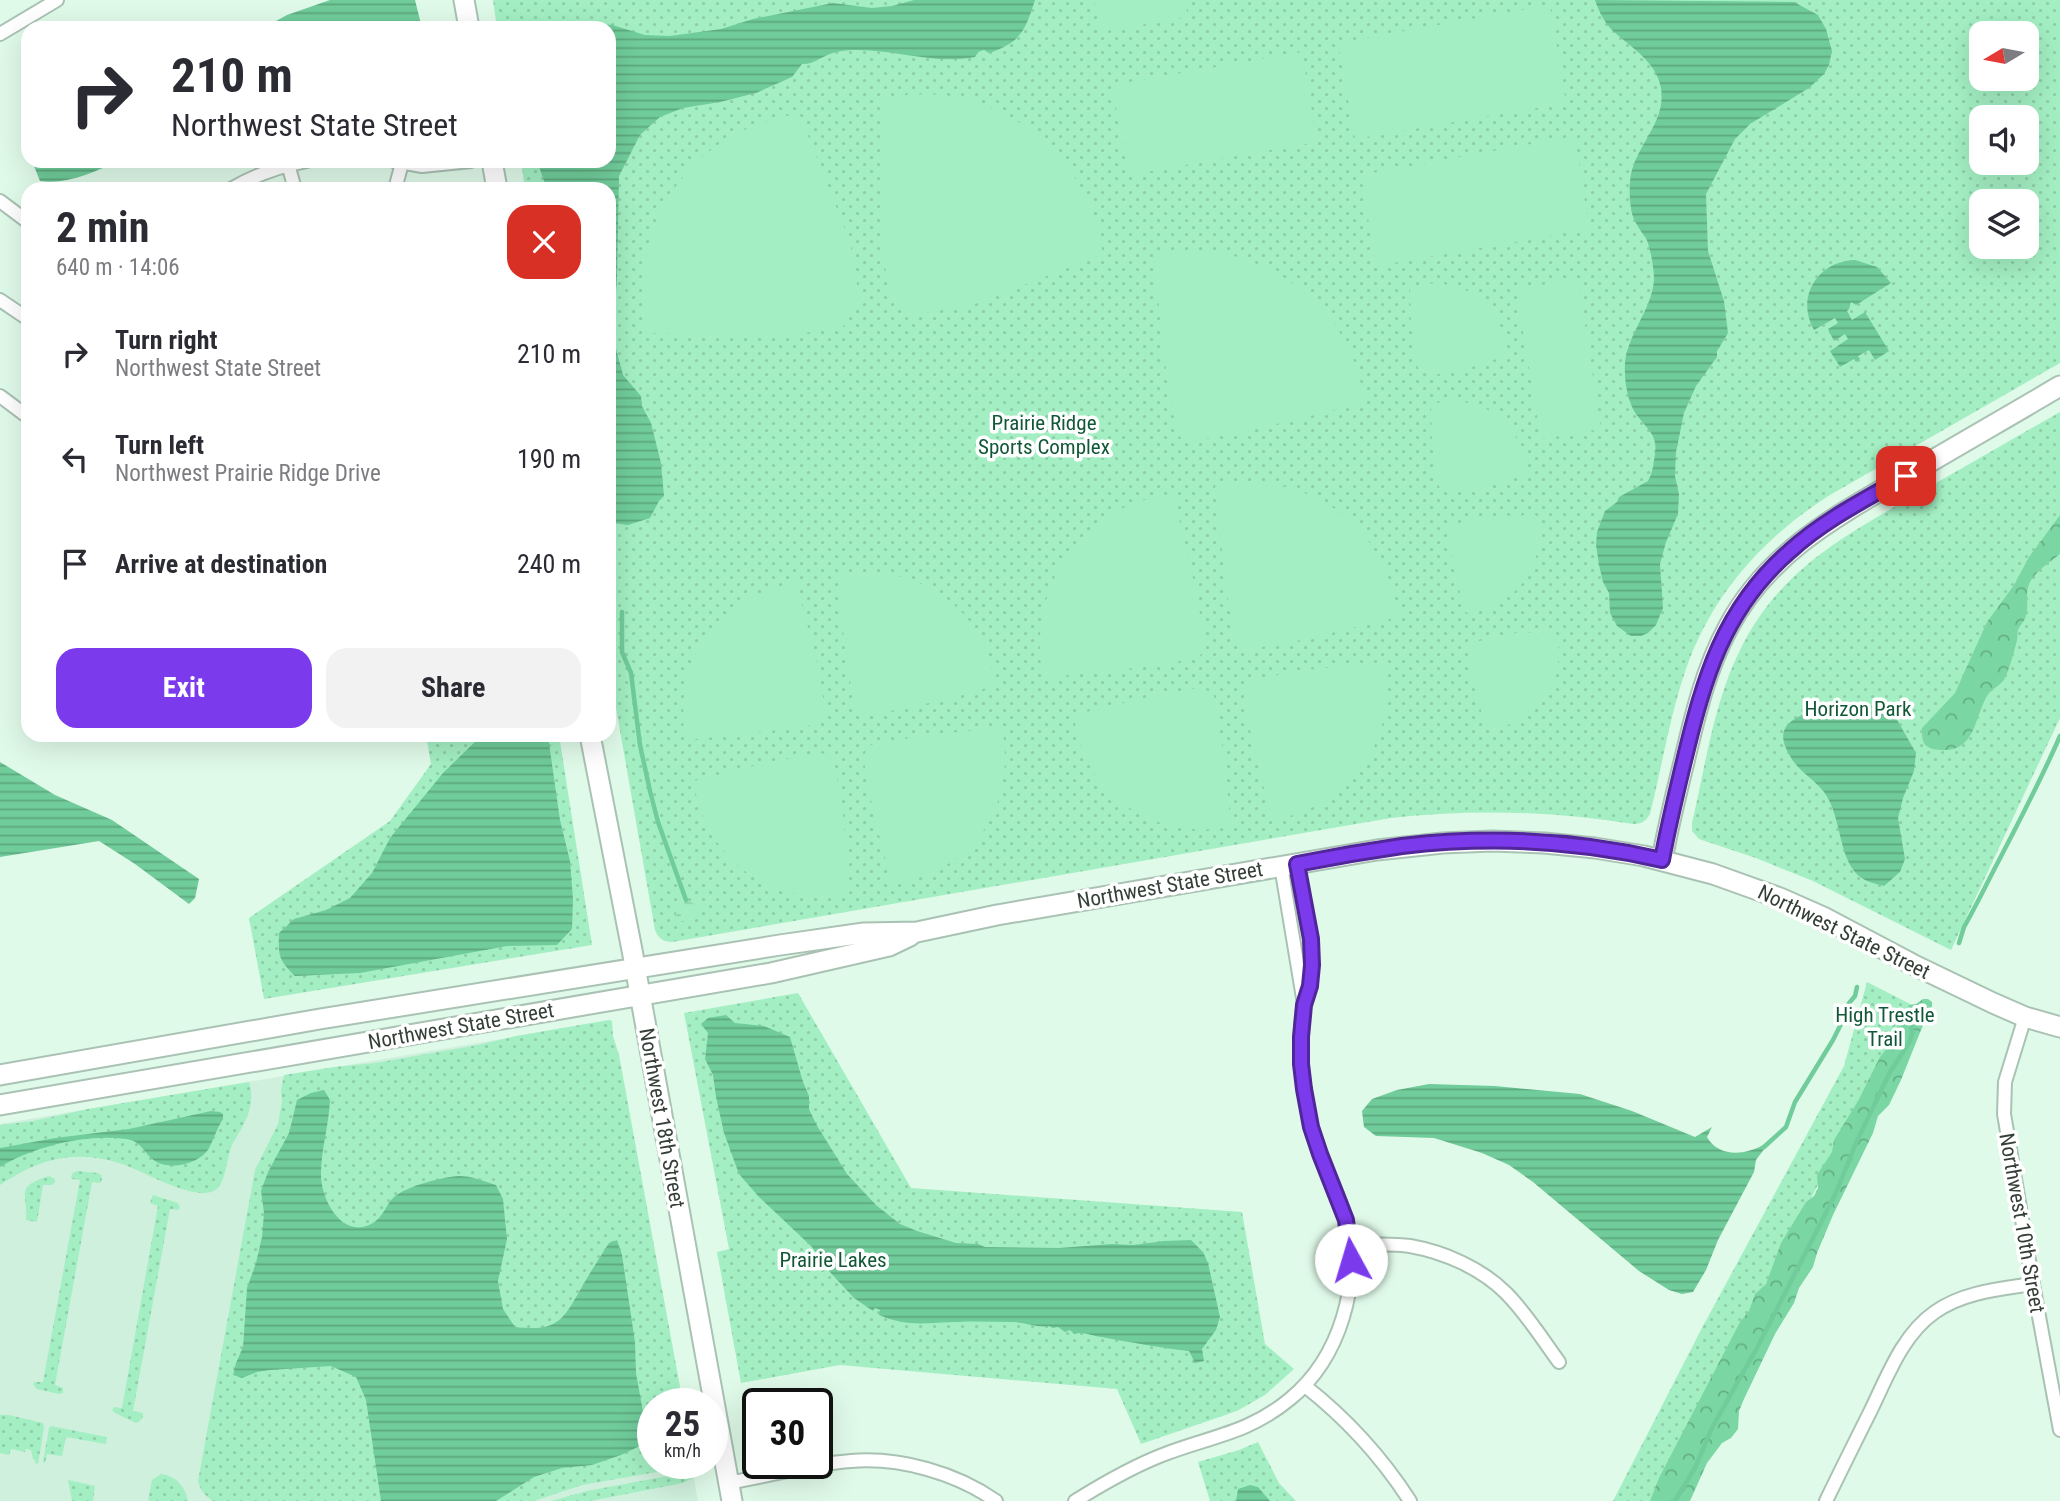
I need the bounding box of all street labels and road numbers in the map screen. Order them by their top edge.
street label: Northwest State Street [1075,857,1265,913]
street label: Northwest State Street [1754,880,1934,984]
street label: Northwest State Street [366,998,556,1054]
street label: Northwest 18th Street [634,1026,690,1210]
street label: Northwest 10th Street [1994,1131,2050,1315]

